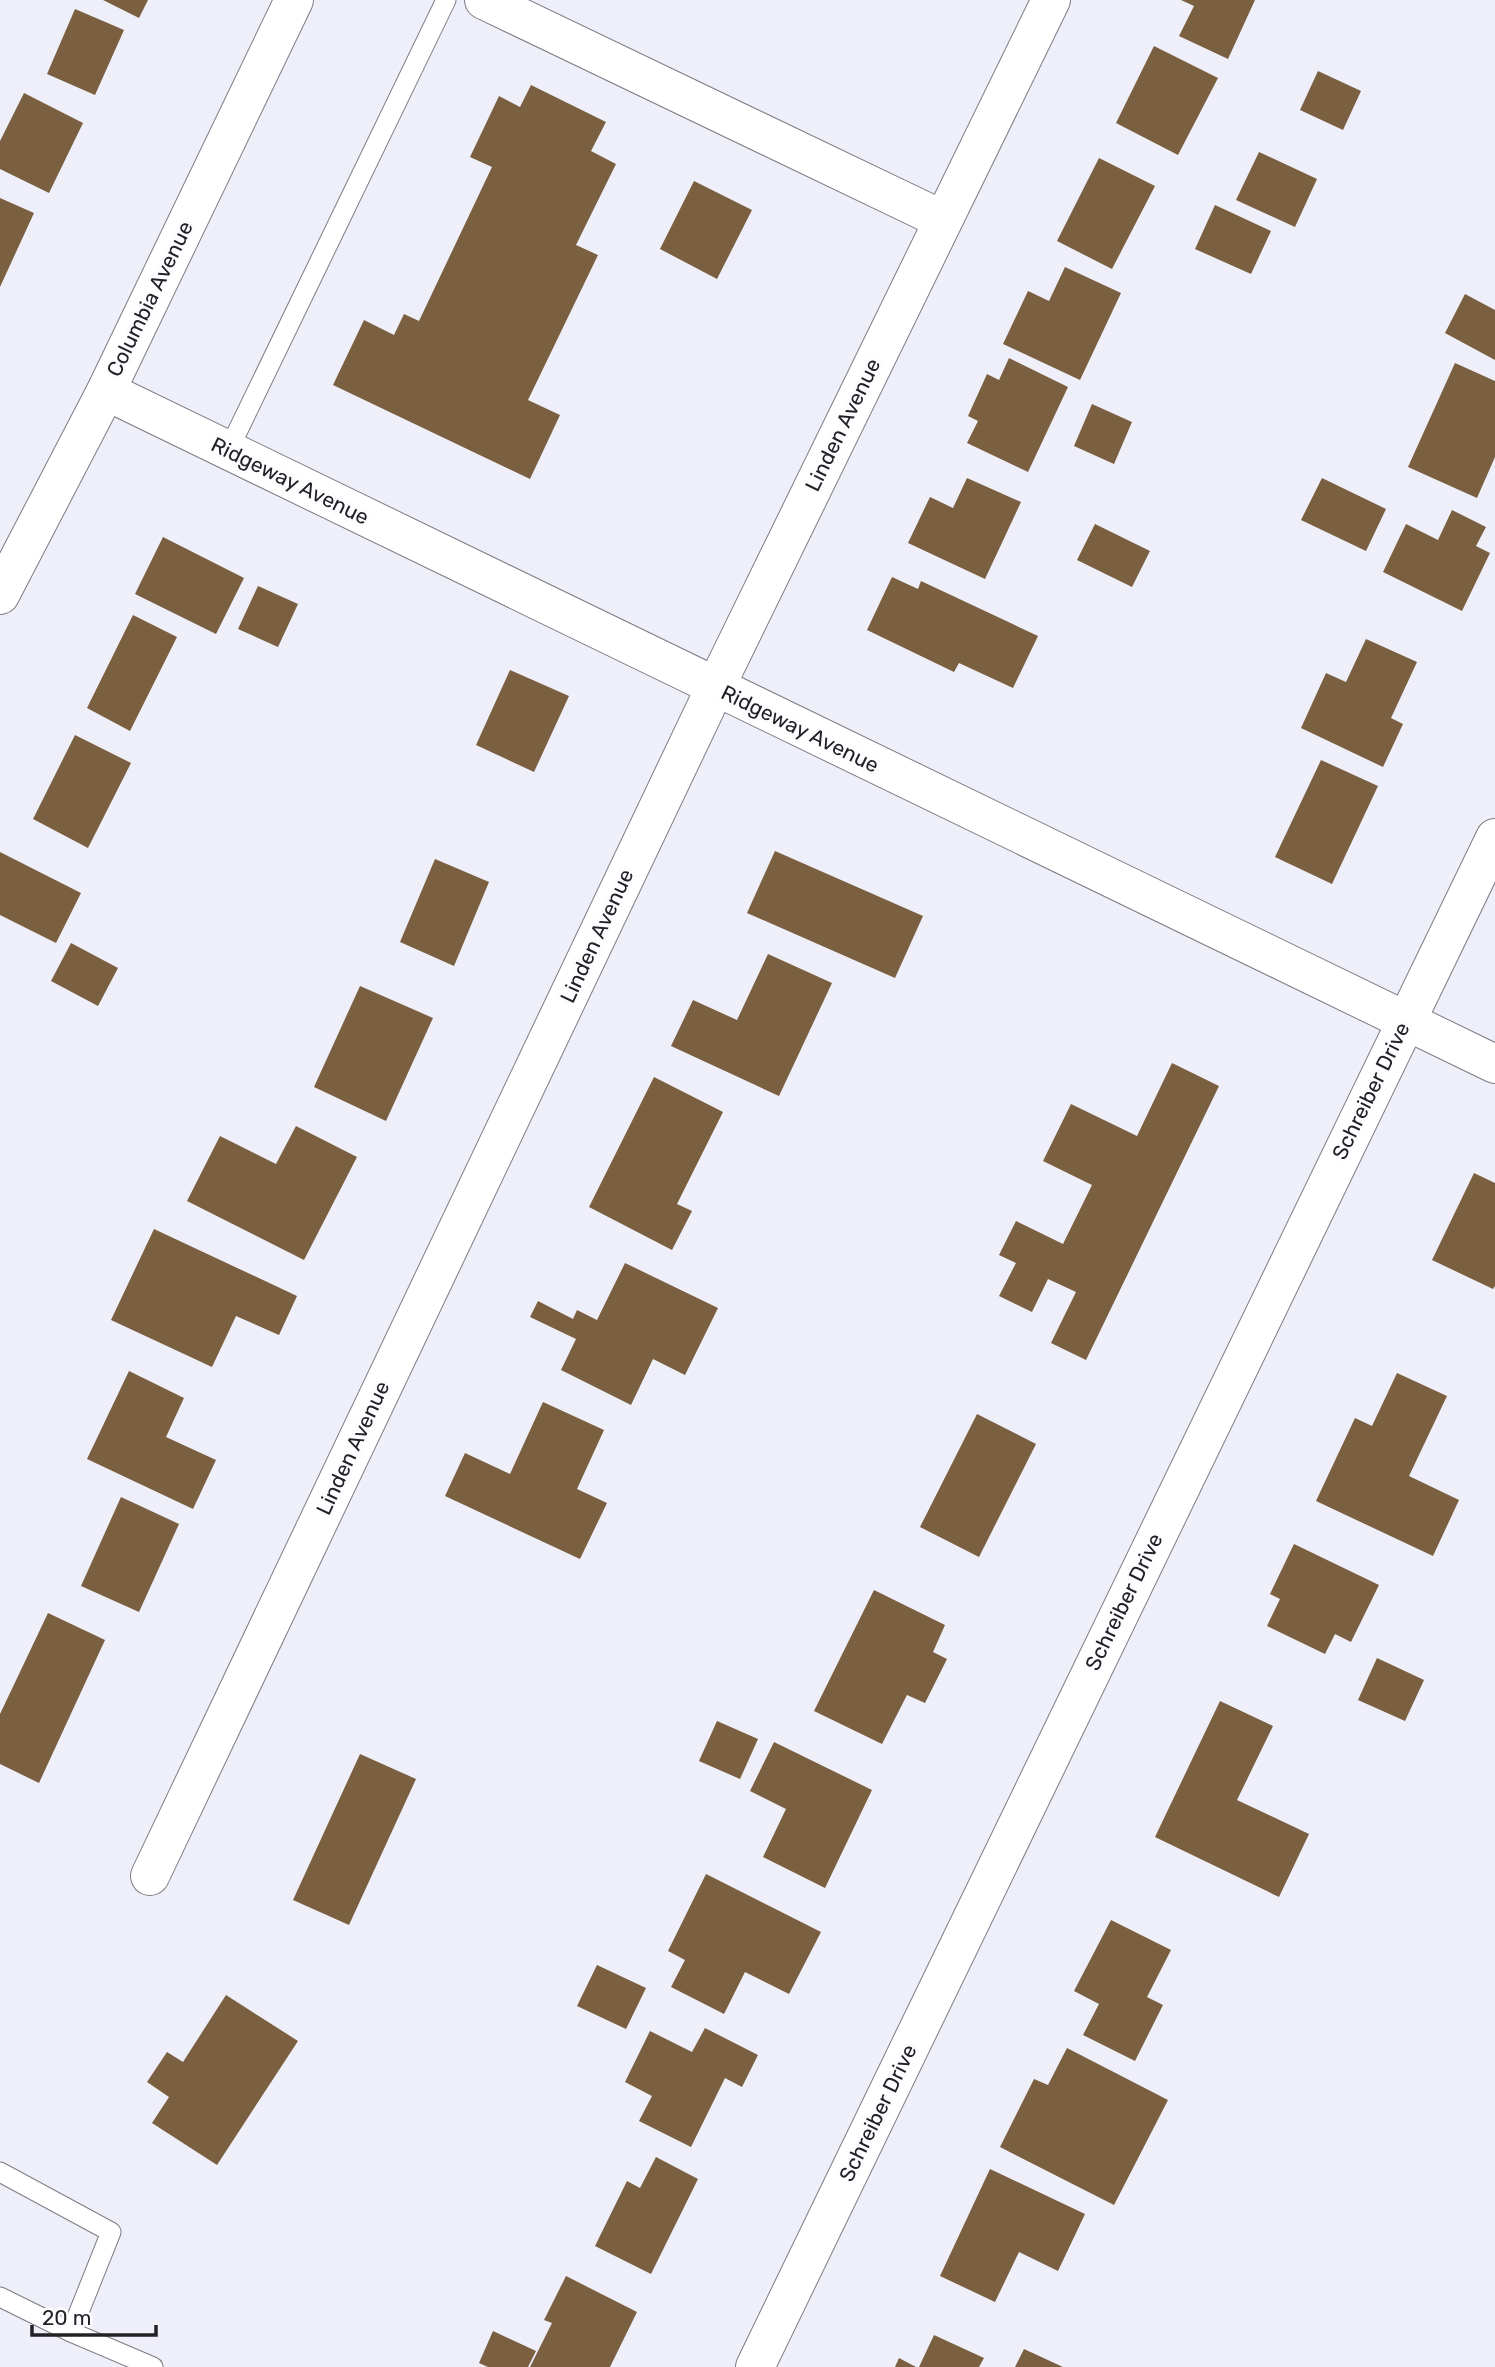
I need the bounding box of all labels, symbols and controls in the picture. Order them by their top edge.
street label: Columbia Avenue [101,217,198,381]
street label: Linden Avenue [800,354,886,495]
street label: Ridgeway Avenue [207,432,373,530]
street label: Ridgeway Avenue [717,680,883,778]
street label: Linden Avenue [555,865,638,1007]
street label: Schreiber Drive [1327,1018,1415,1163]
street label: Linden Avenue [311,1377,394,1519]
street label: Schreiber Drive [1080,1529,1168,1674]
street label: Schreiber Drive [834,2040,922,2185]
scale bar [32,2294,156,2338]
text: 20 m [42,2305,91,2330]

